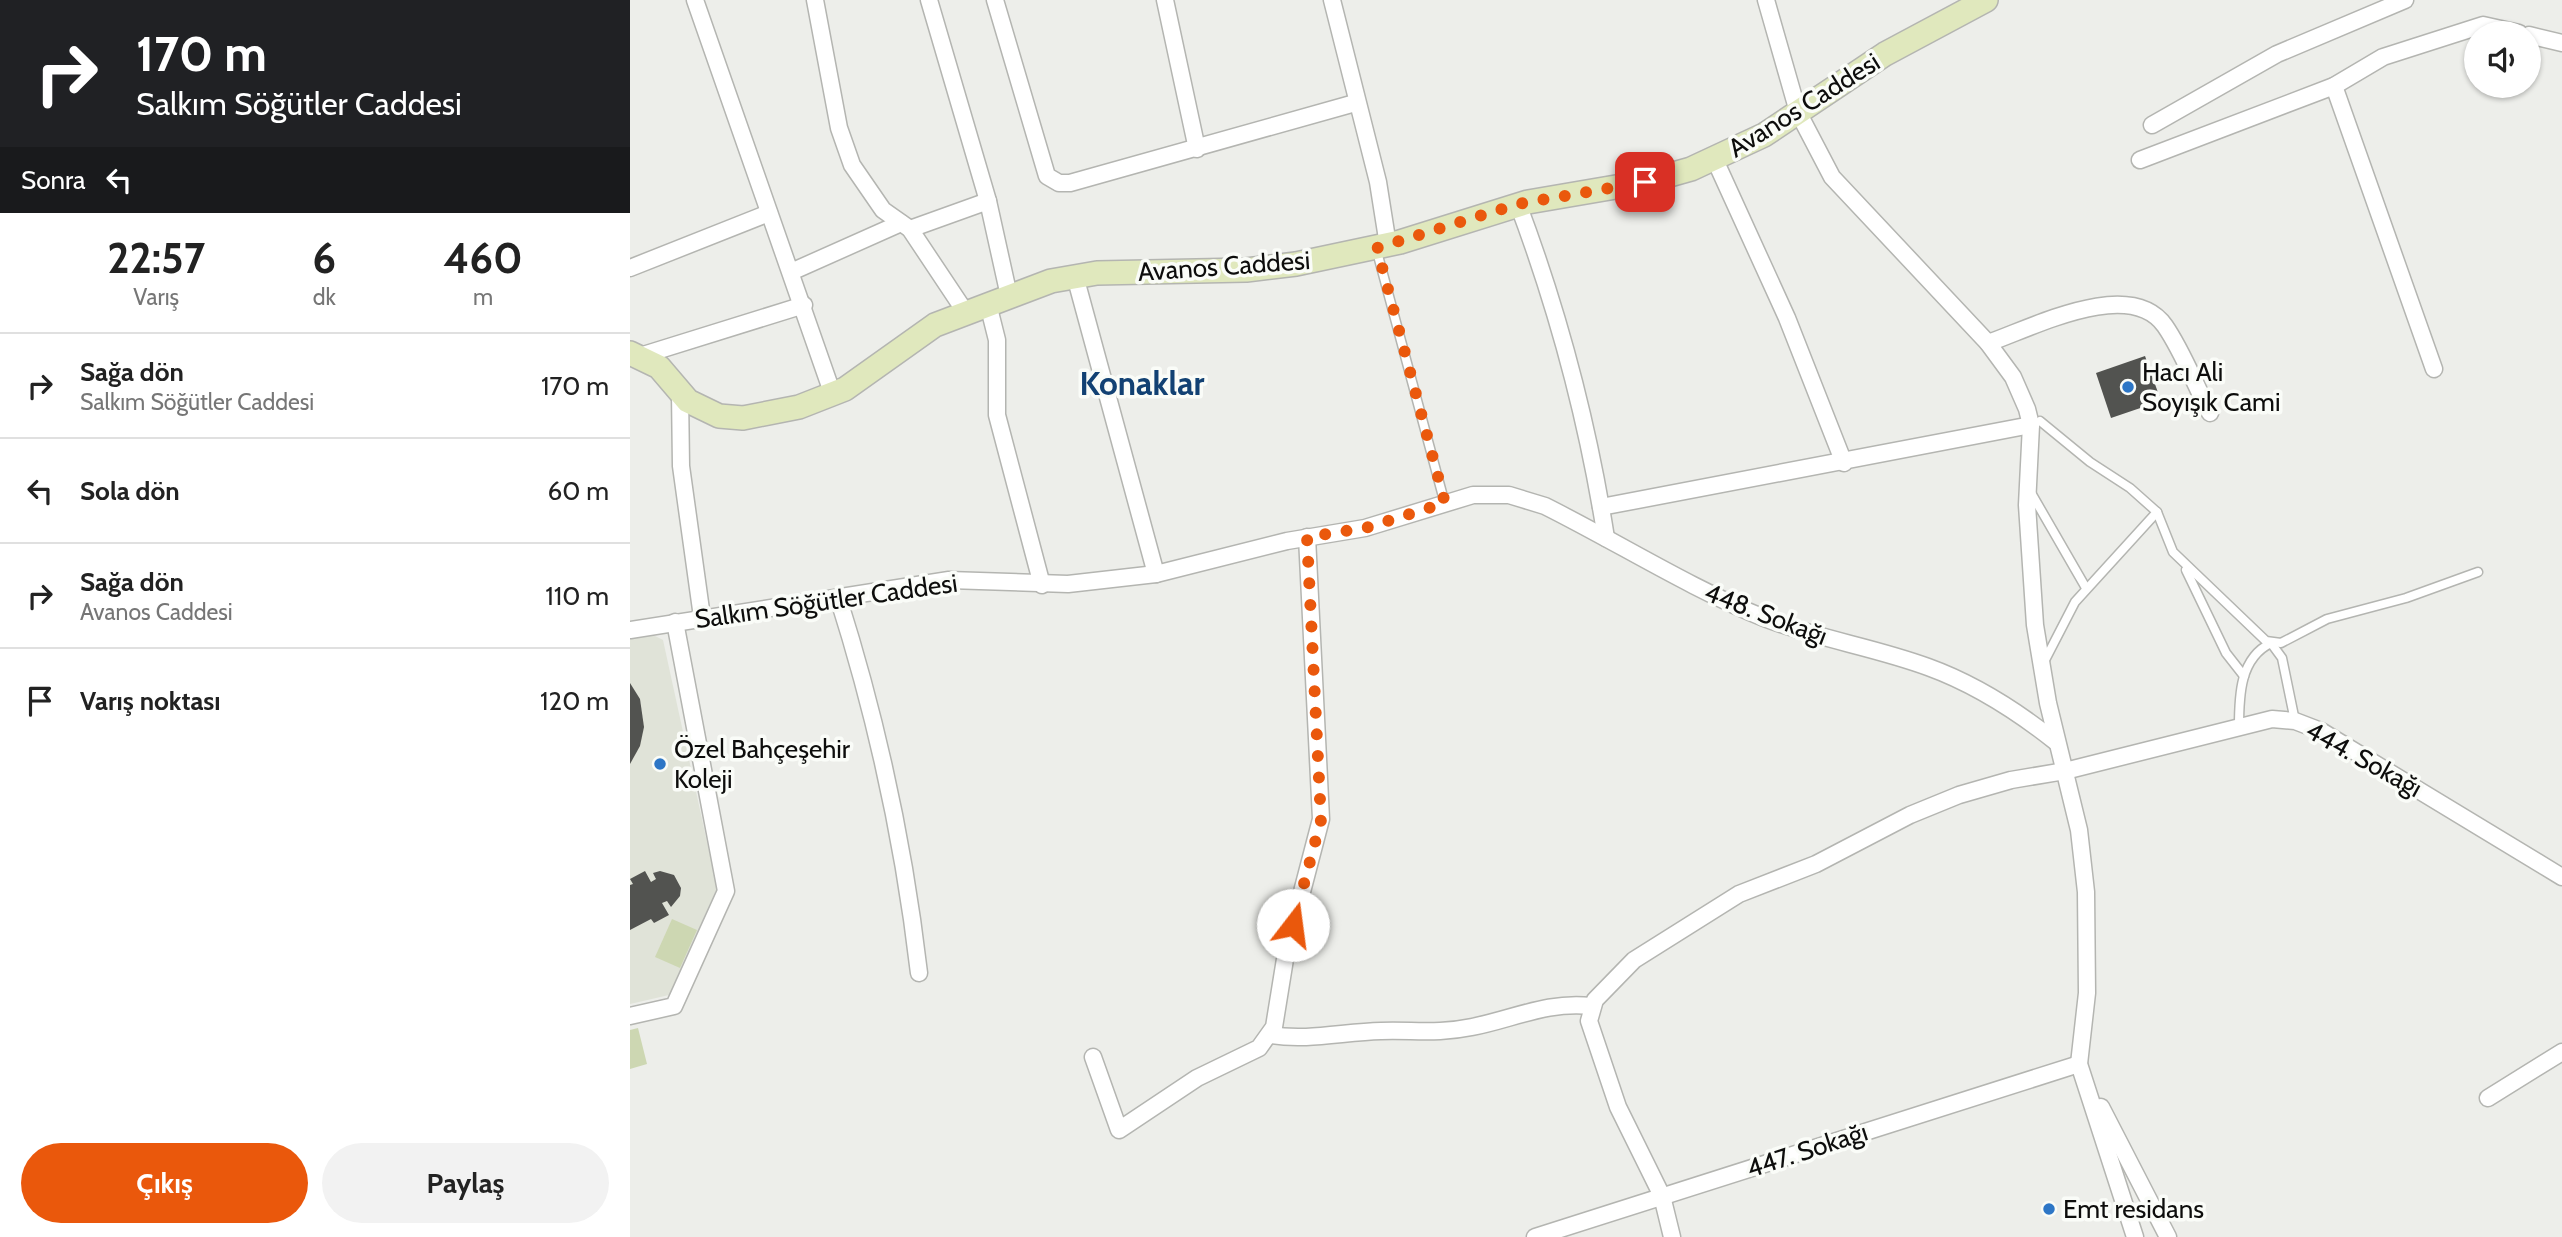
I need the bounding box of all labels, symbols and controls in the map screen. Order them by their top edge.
map controls [2464,21,2541,98]
button: sound [2464,21,2541,98]
text: 170 m [136,24,267,83]
icon: right [21,28,112,119]
street label: Avanos Caddesi [1722,46,1886,164]
text: Salkım Söğütler Caddesi [136,84,462,123]
pin [1615,152,1675,212]
icon: left [100,161,138,199]
icon: arrive [1626,163,1664,201]
text: Sonra [21,164,86,196]
text: 22:57 [107,232,205,284]
text: 6 [312,232,336,284]
text: 460 [443,232,523,284]
street label: Avanos Caddesi [1137,244,1311,288]
text: Varış [133,283,179,311]
text: dk [313,283,336,311]
text: m [473,283,493,311]
text: Sağa dön [80,356,184,388]
place label: Hacı Ali Soyışık Cami [2142,356,2280,418]
district label: Konaklar [1079,363,1205,403]
icon: right [21,367,59,405]
text: 170 m [541,370,609,402]
marker: Hacı Ali Soyışık Cami [2120,379,2136,395]
text: Salkım Söğütler Caddesi [80,388,314,416]
icon: left [21,472,59,510]
text: Sola dön [80,475,180,507]
text: 60 m [547,475,609,507]
text: Sağa dön [80,566,184,598]
street label: Salkım Söğütler Caddesi [693,567,959,635]
street label: 448. Sokağı [1700,576,1832,652]
icon: right [21,577,59,615]
text: 110 m [545,580,609,612]
text: Avanos Caddesi [80,598,233,626]
icon: arrive [21,682,59,720]
text: Varış noktası [80,685,221,717]
text: 120 m [540,685,609,717]
street label: 444. Sokağı [2300,714,2428,804]
place label: Özel Bahçeşehir Koleji [674,733,851,795]
marker: Özel Bahçeşehir Koleji [652,756,668,772]
position arrow [1256,888,1330,962]
street label: 447. Sokağı [1742,1115,1872,1185]
button: Çıkış [21,1143,308,1223]
button: Paylaş [322,1143,609,1223]
place label: Emt residans [2063,1193,2204,1225]
marker: Emt residans [2041,1201,2057,1217]

